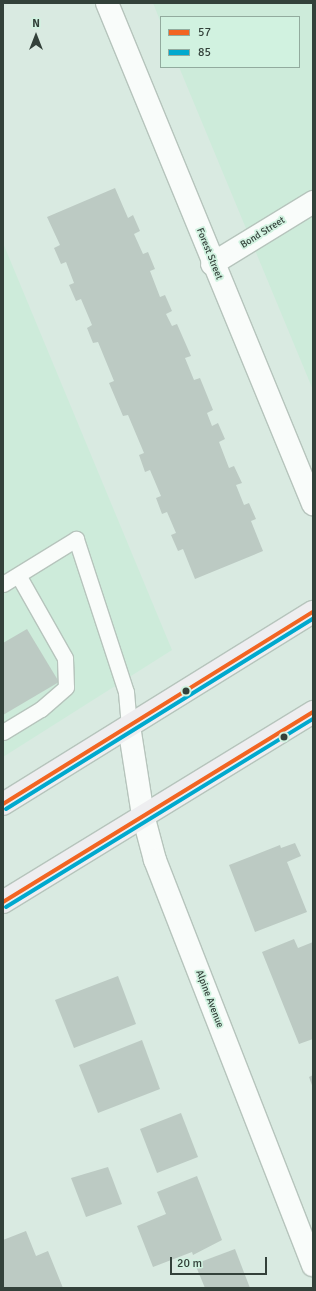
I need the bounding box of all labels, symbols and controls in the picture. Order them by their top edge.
north arrow [16,16,56,56]
legend [160,16,300,68]
text: N [32,17,40,30]
text: 57 [198,25,211,40]
text: 85 [198,45,211,60]
street label: Bond Street [239,215,287,251]
street label: Forest Street [193,226,225,282]
unlabelled marker [181,686,191,696]
unlabelled marker [279,732,289,742]
street label: Alpine Avenue [192,968,226,1030]
scale bar [172,1249,269,1275]
text: 20 m [177,1256,202,1271]

